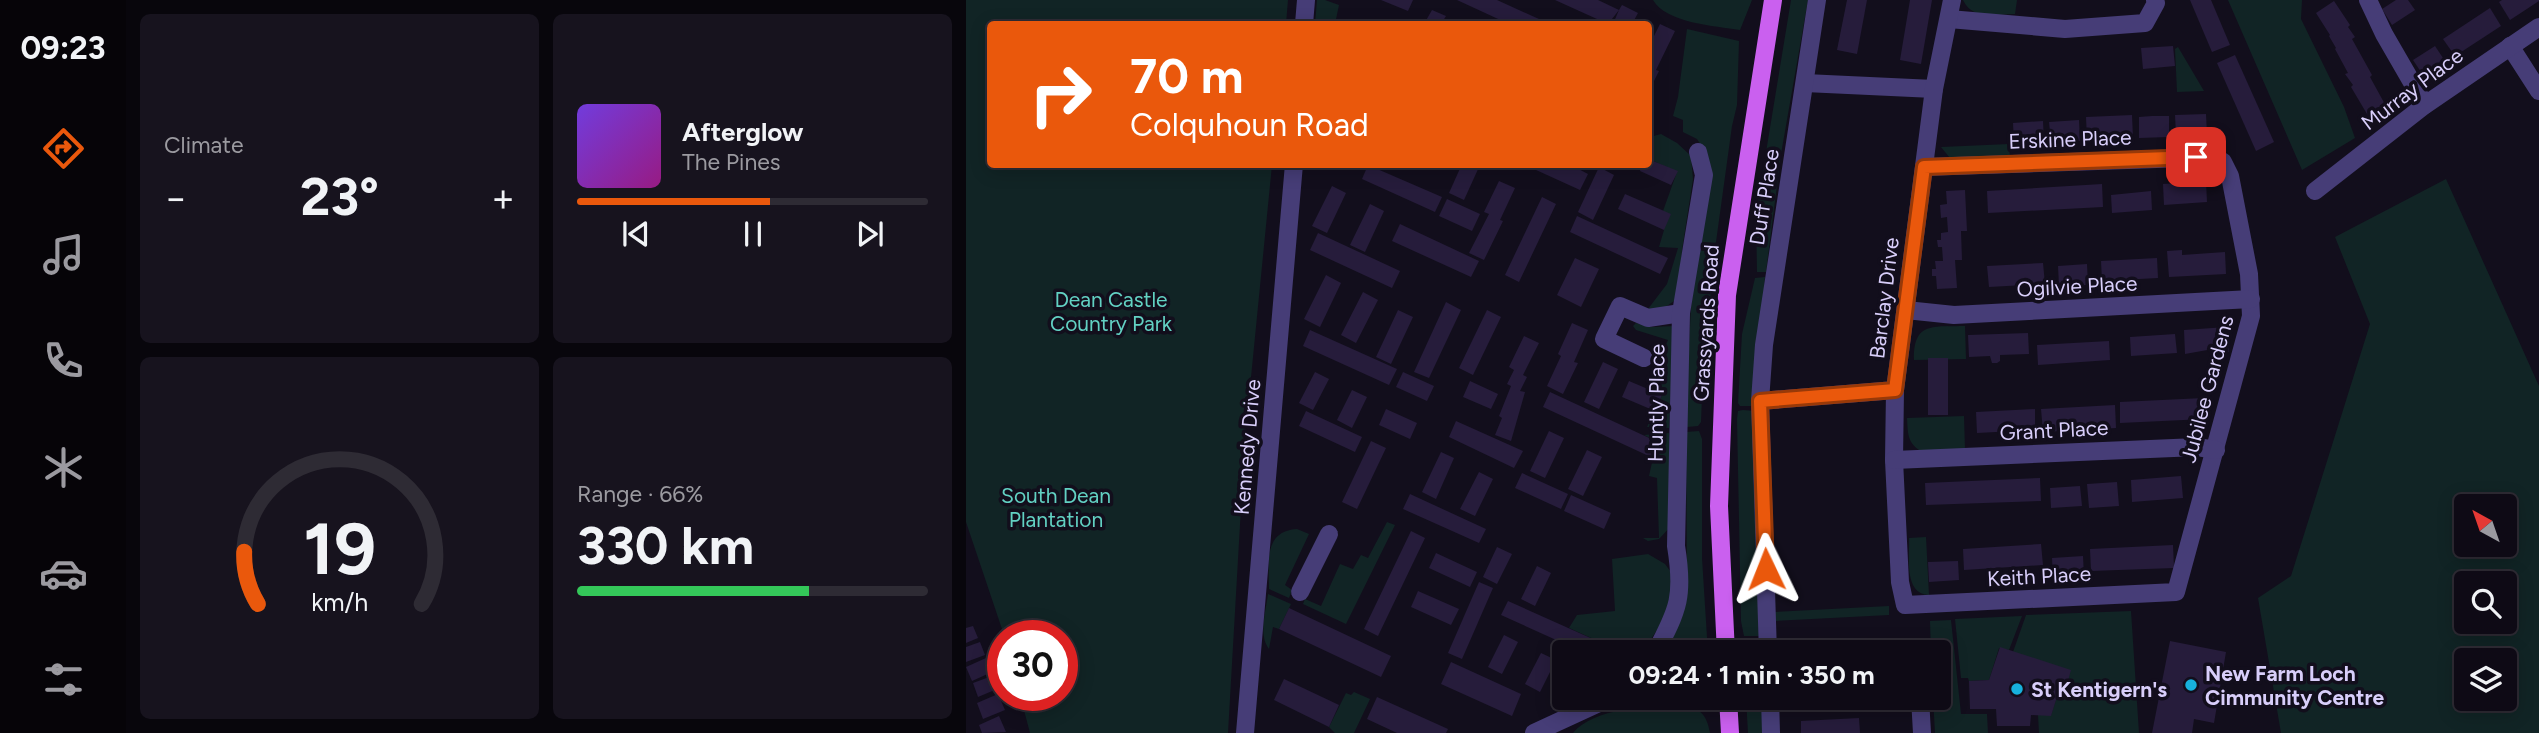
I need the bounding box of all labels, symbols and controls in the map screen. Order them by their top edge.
text: 09:23 [20,29,106,67]
street label: Murray Place [2356,43,2468,135]
text: 70 m [1130,46,1243,105]
icon: right [1015,49,1106,140]
text: Colquhoun Road [1130,106,1369,144]
text: Afterglow [682,116,804,148]
icon: directions [39,124,88,173]
street label: Erskine Place [2008,124,2132,154]
pin [2166,127,2226,187]
text: Climate [164,131,243,159]
icon: arrive [2177,138,2215,176]
street label: Duff Place [1744,147,1784,247]
text: The Pines [682,148,781,176]
text: 23° [300,166,379,228]
text: − [164,175,188,221]
text: + [491,175,515,221]
icon: previous [617,215,655,253]
icon: pause [734,215,772,253]
icon: next [851,215,889,253]
icon: music [39,230,88,279]
street label: Barclay Drive [1864,236,1904,360]
street label: Grassyards Road [1688,244,1724,402]
street label: Ogilvie Place [2016,270,2138,302]
park label: Dean Castle Country Park [1050,287,1173,336]
street label: Jubilee Gardens [2175,313,2239,465]
icon: phone [39,336,88,385]
street label: Huntly Place [1642,344,1670,462]
street label: Kennedy Drive [1229,378,1265,516]
street label: Grant Place [1999,415,2109,445]
icon: climate [39,443,88,492]
text: Range · 66% [577,480,703,508]
park label: South Dean Plantation [1001,483,1111,532]
north arrow [2454,494,2516,556]
map controls [2454,494,2517,711]
text: 19 [303,505,376,592]
text: 330 km [577,515,754,577]
position arrow [1729,532,1803,606]
icon: car [39,549,88,598]
street label: Keith Place [1986,561,2092,591]
button: search [2454,571,2517,634]
text: km/h [311,587,368,617]
speed limit sign: 30 [987,620,1078,711]
button: layers [2454,648,2517,711]
icon: filters [39,655,88,704]
text: 09:24 · 1 min · 350 m [1628,659,1875,691]
place label: New Farm Loch Cimmunity Centre [2205,661,2384,710]
place label: St Kentigern's [2031,677,2167,702]
marker: New Farm Loch Cimmunity Centre [2183,677,2199,693]
marker: St Kentigern's [2009,681,2025,697]

